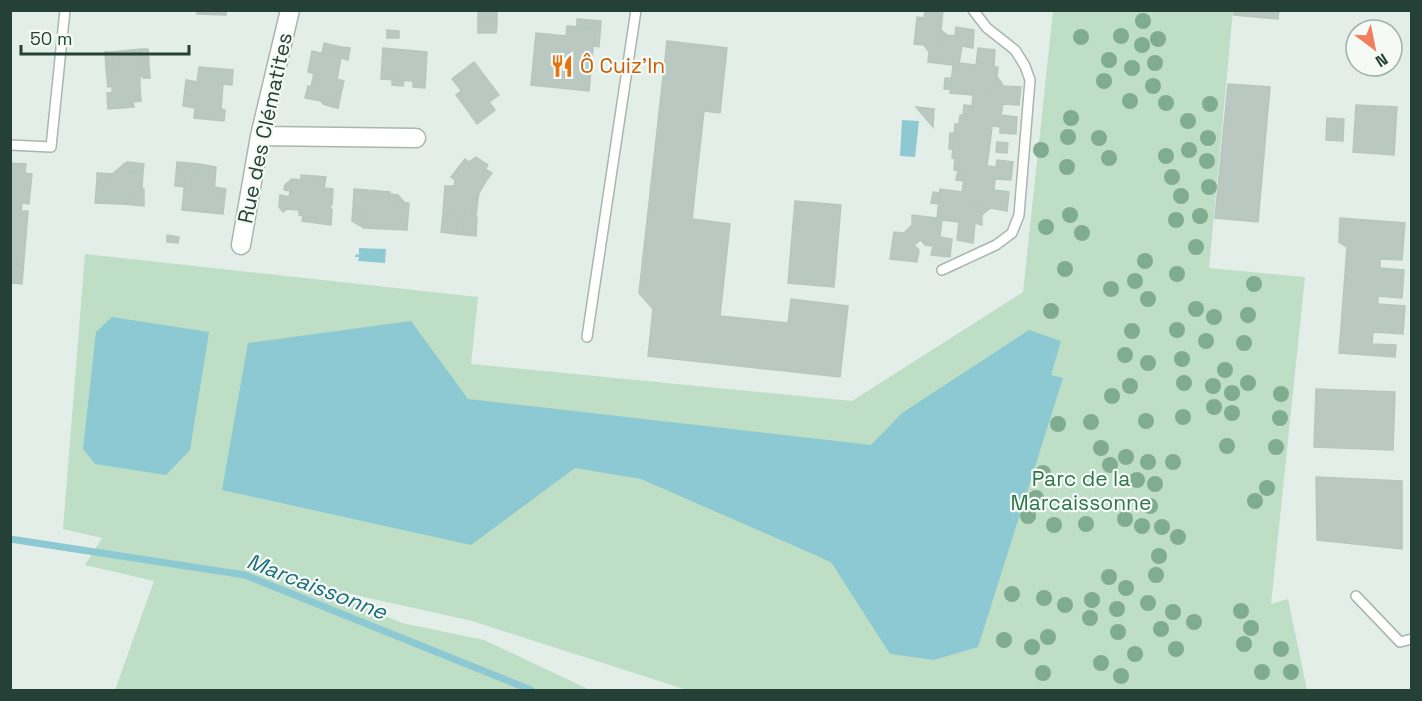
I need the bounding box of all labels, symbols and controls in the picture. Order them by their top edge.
scale bar [21,18,189,56]
north arrow [1344,18,1404,78]
text: 50 m [30,27,72,50]
street label: Rue des Clématites [231,30,298,226]
text: N [1372,49,1392,72]
place label: Ô Cuiz'In [580,52,665,79]
restaurant icon: Ô Cuiz'In [549,53,575,79]
park label: Parc de la Marcaissonne [1011,465,1151,516]
water label: Marcaissonne [243,546,392,626]

